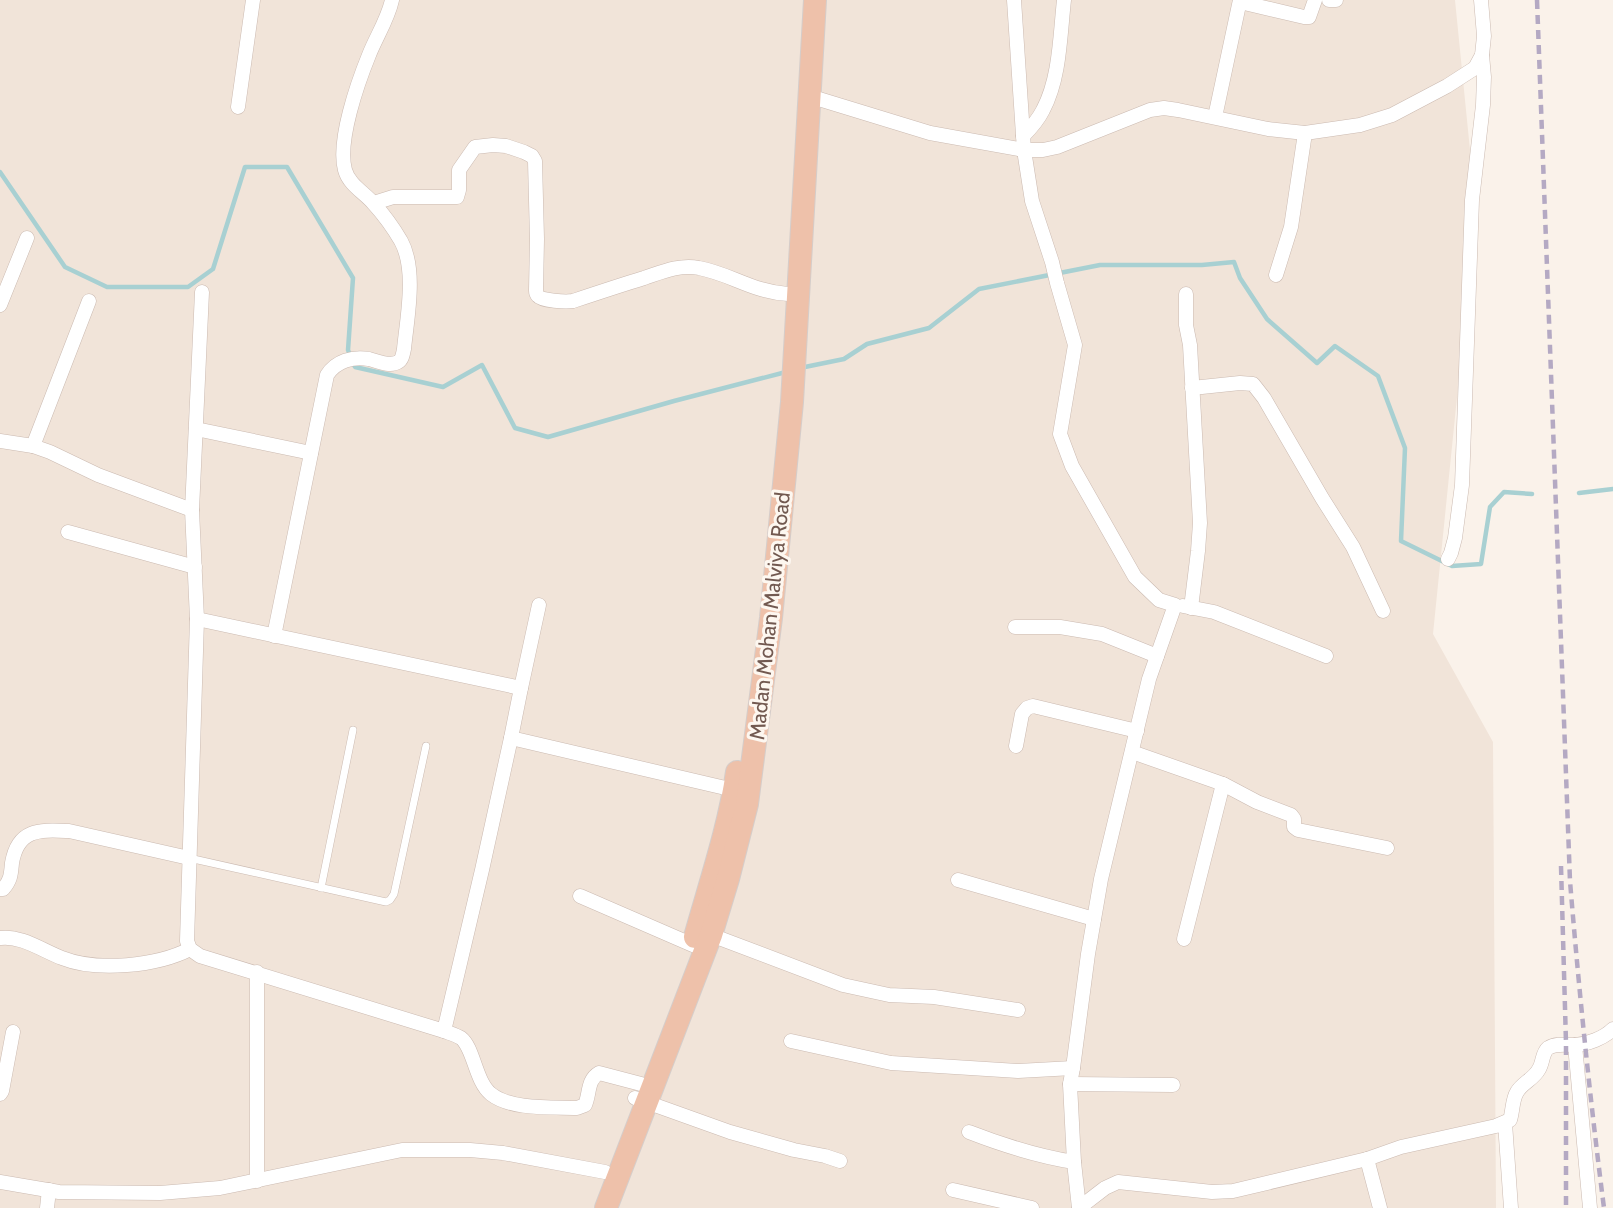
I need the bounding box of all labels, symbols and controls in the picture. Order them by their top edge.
street label: Madan Mohan Malviya Road [744,491,795,741]

